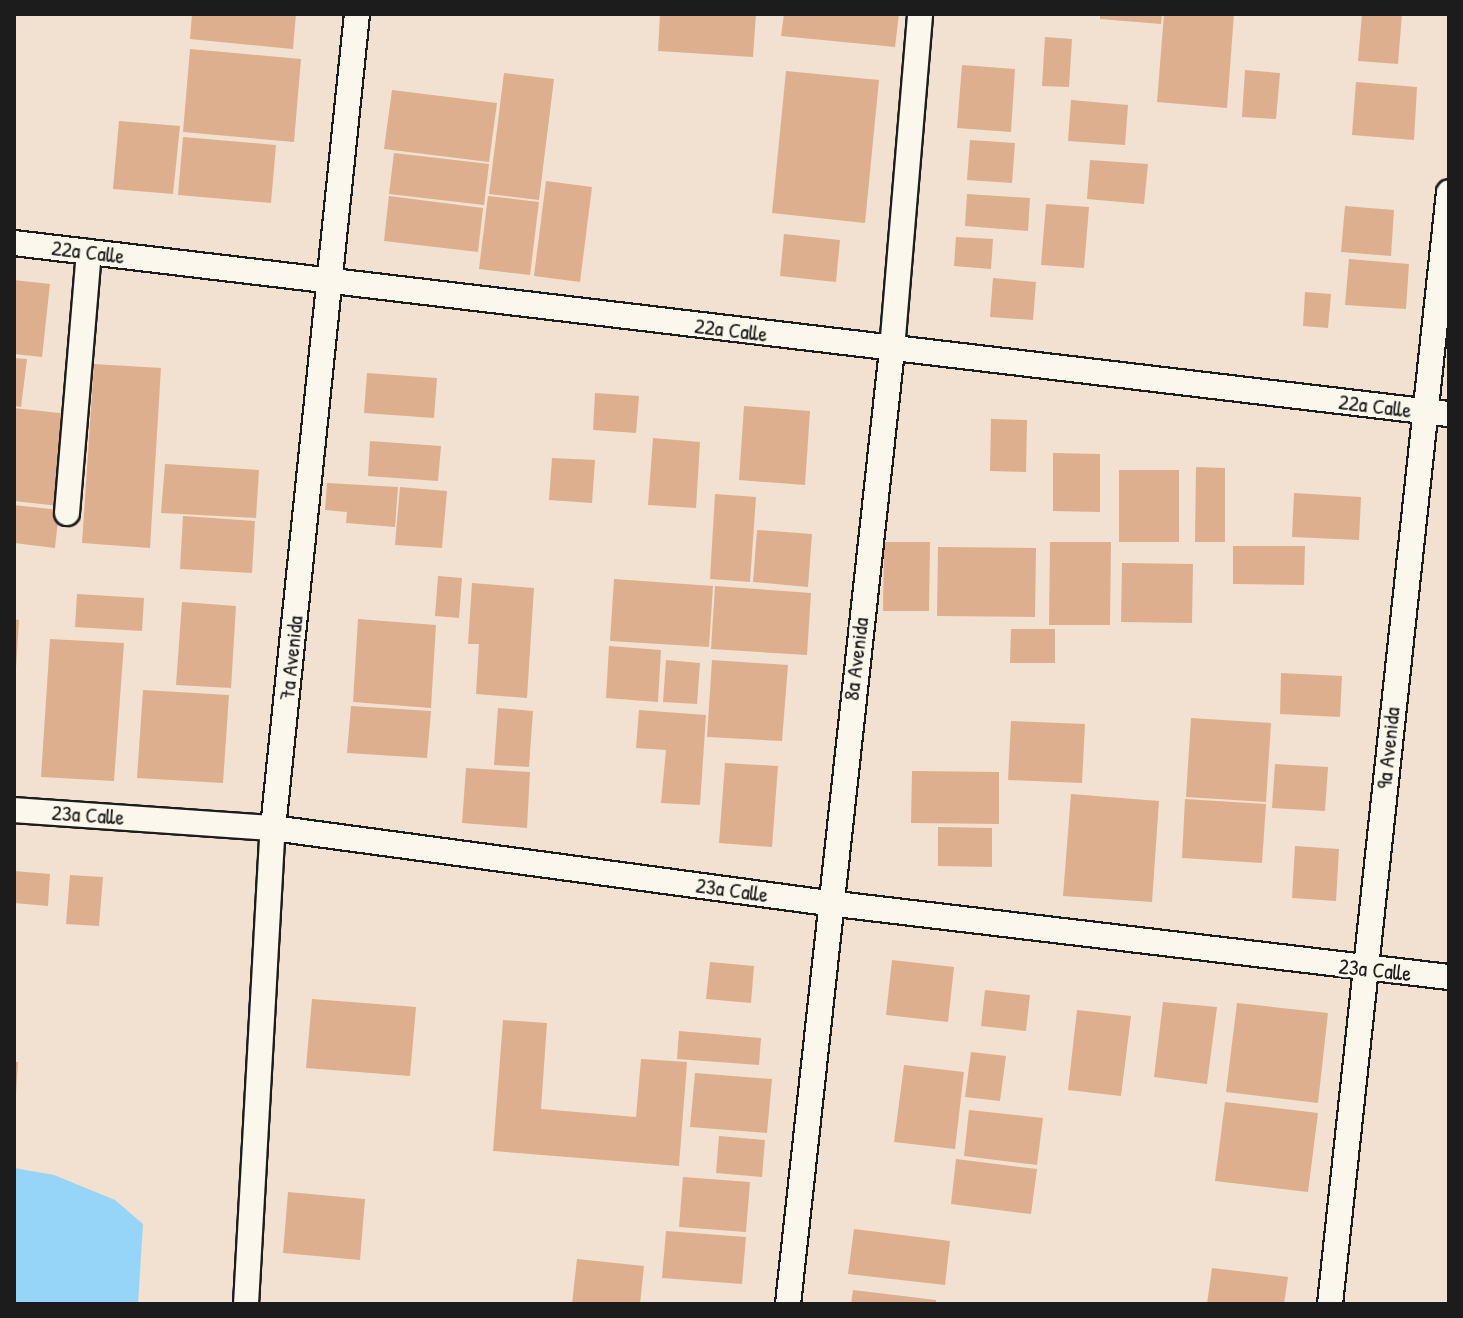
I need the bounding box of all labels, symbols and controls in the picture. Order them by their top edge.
street label: 22a Calle [50,234,126,270]
street label: 22a Calle [693,312,769,348]
street label: 22a Calle [1337,388,1413,424]
street label: 7a Avenida [273,614,309,702]
street label: 8a Avenida [838,616,874,702]
street label: 9a Avenida [1371,706,1405,790]
street label: 23a Calle [51,799,125,831]
street label: 23a Calle [694,872,770,908]
street label: 23a Calle [1337,953,1413,987]

